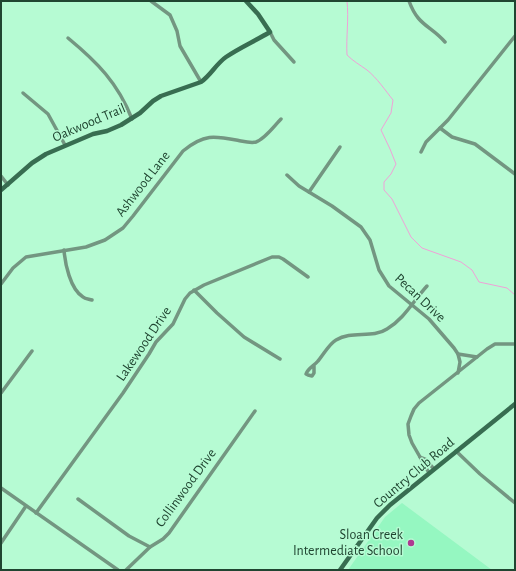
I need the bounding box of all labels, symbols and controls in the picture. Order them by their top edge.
street label: Oakwood Trail [50,101,128,145]
street label: Ashwood Lane [113,149,173,219]
street label: Pecan Drive [392,271,448,325]
street label: Lakewood Drive [114,304,174,384]
street label: Country Club Road [371,435,457,511]
street label: Collinwood Drive [153,446,219,530]
place label: Sloan Creek Intermediate School [293,528,404,558]
marker: Sloan Creek Intermediate School [406,538,416,548]

